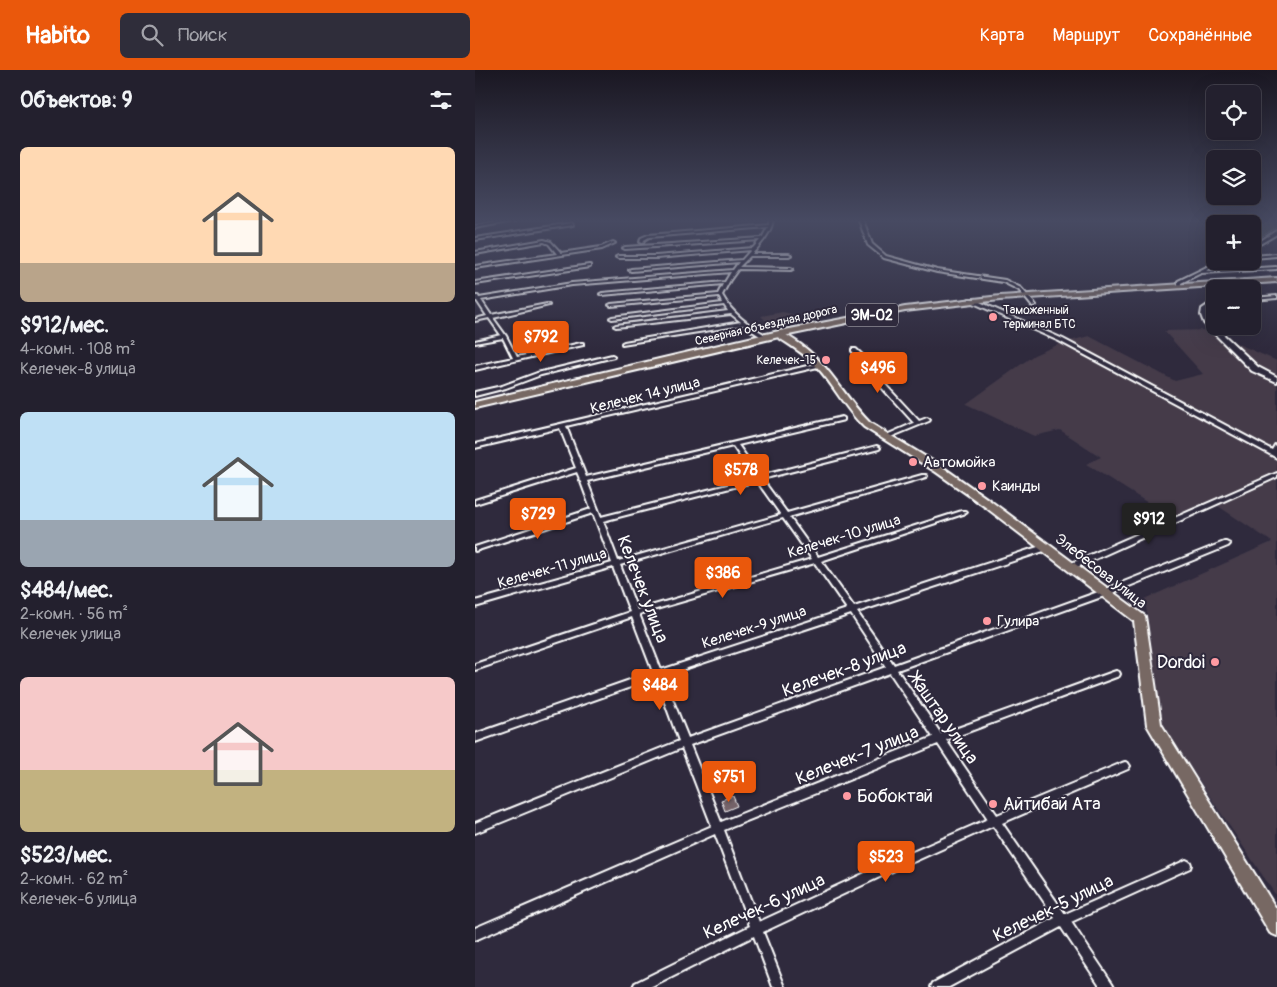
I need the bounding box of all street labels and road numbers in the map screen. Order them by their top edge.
street label: Северная объездная дорога [694,302,839,349]
road number: ЭМ-02 [846,304,898,326]
street label: Келечек 14 улица [588,373,702,418]
street label: Келечек-10 улица [785,510,903,563]
street label: Элебесова улица [1051,530,1150,613]
street label: Келечек улица [611,532,674,646]
street label: Келечек-11 улица [495,544,609,593]
street label: Келечек-9 улица [700,602,809,653]
street label: Келечек-8 улица [779,636,909,703]
street label: Жаштар улица [902,666,984,769]
street label: Келечек-7 улица [792,720,922,791]
street label: Келечек-6 улица [700,868,829,945]
street label: Келечек-5 улица [989,869,1117,947]

